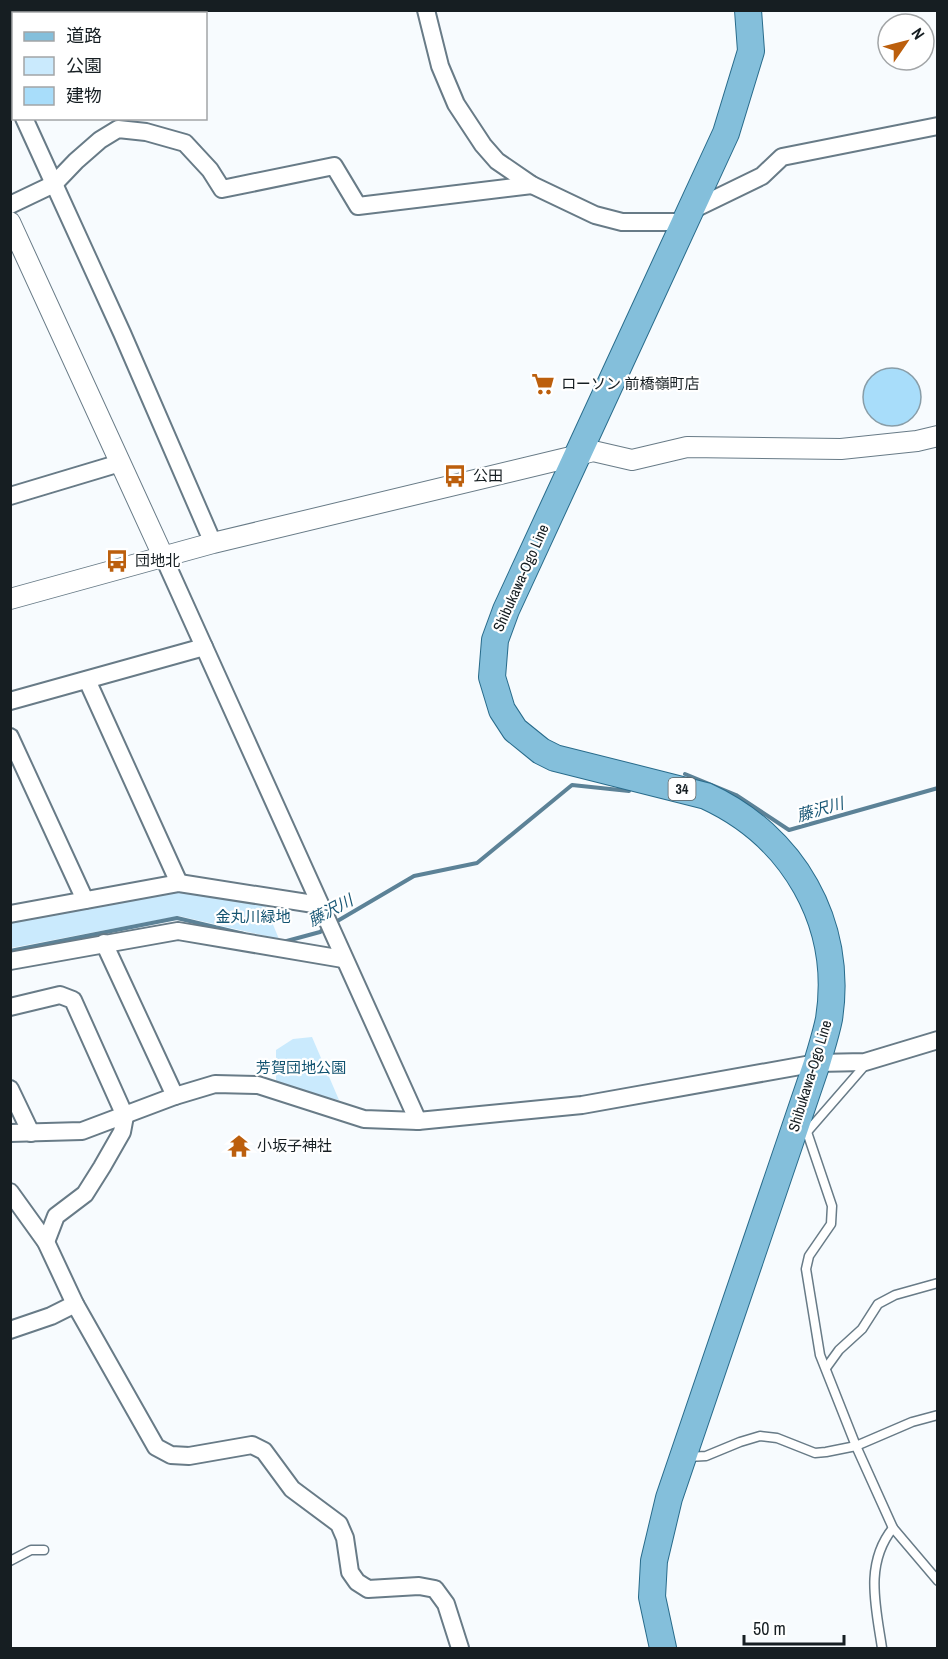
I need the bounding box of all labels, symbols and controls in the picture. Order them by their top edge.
legend [12,12,207,120]
north arrow [876,12,936,72]
text: 道路 [66,23,102,48]
text: N [907,23,930,44]
text: 公園 [66,53,102,78]
text: 建物 [66,83,102,108]
supermarket icon: ローソン 前橋嶺町店 [530,371,556,397]
place label: ローソン 前橋嶺町店 [561,373,699,394]
bus stop icon: 公田 [442,463,468,489]
place label: 公田 [473,465,503,486]
street label: Shibukawa-Ogo Line [487,521,554,635]
bus stop icon: 団地北 [104,548,130,574]
place label: 団地北 [135,550,180,571]
road number: 34 [668,778,696,800]
water label: 藤沢川 [794,791,848,826]
water label: 藤沢川 [304,888,358,931]
park label: 金丸川緑地 [215,906,291,927]
street label: Shibukawa-Ogo Line [783,1017,837,1134]
park label: 芳賀団地公園 [256,1057,346,1078]
temple icon: 小坂子神社 [226,1133,252,1159]
place label: 小坂子神社 [257,1135,332,1156]
scale bar [744,1608,844,1646]
text: 50 m [753,1616,786,1641]

